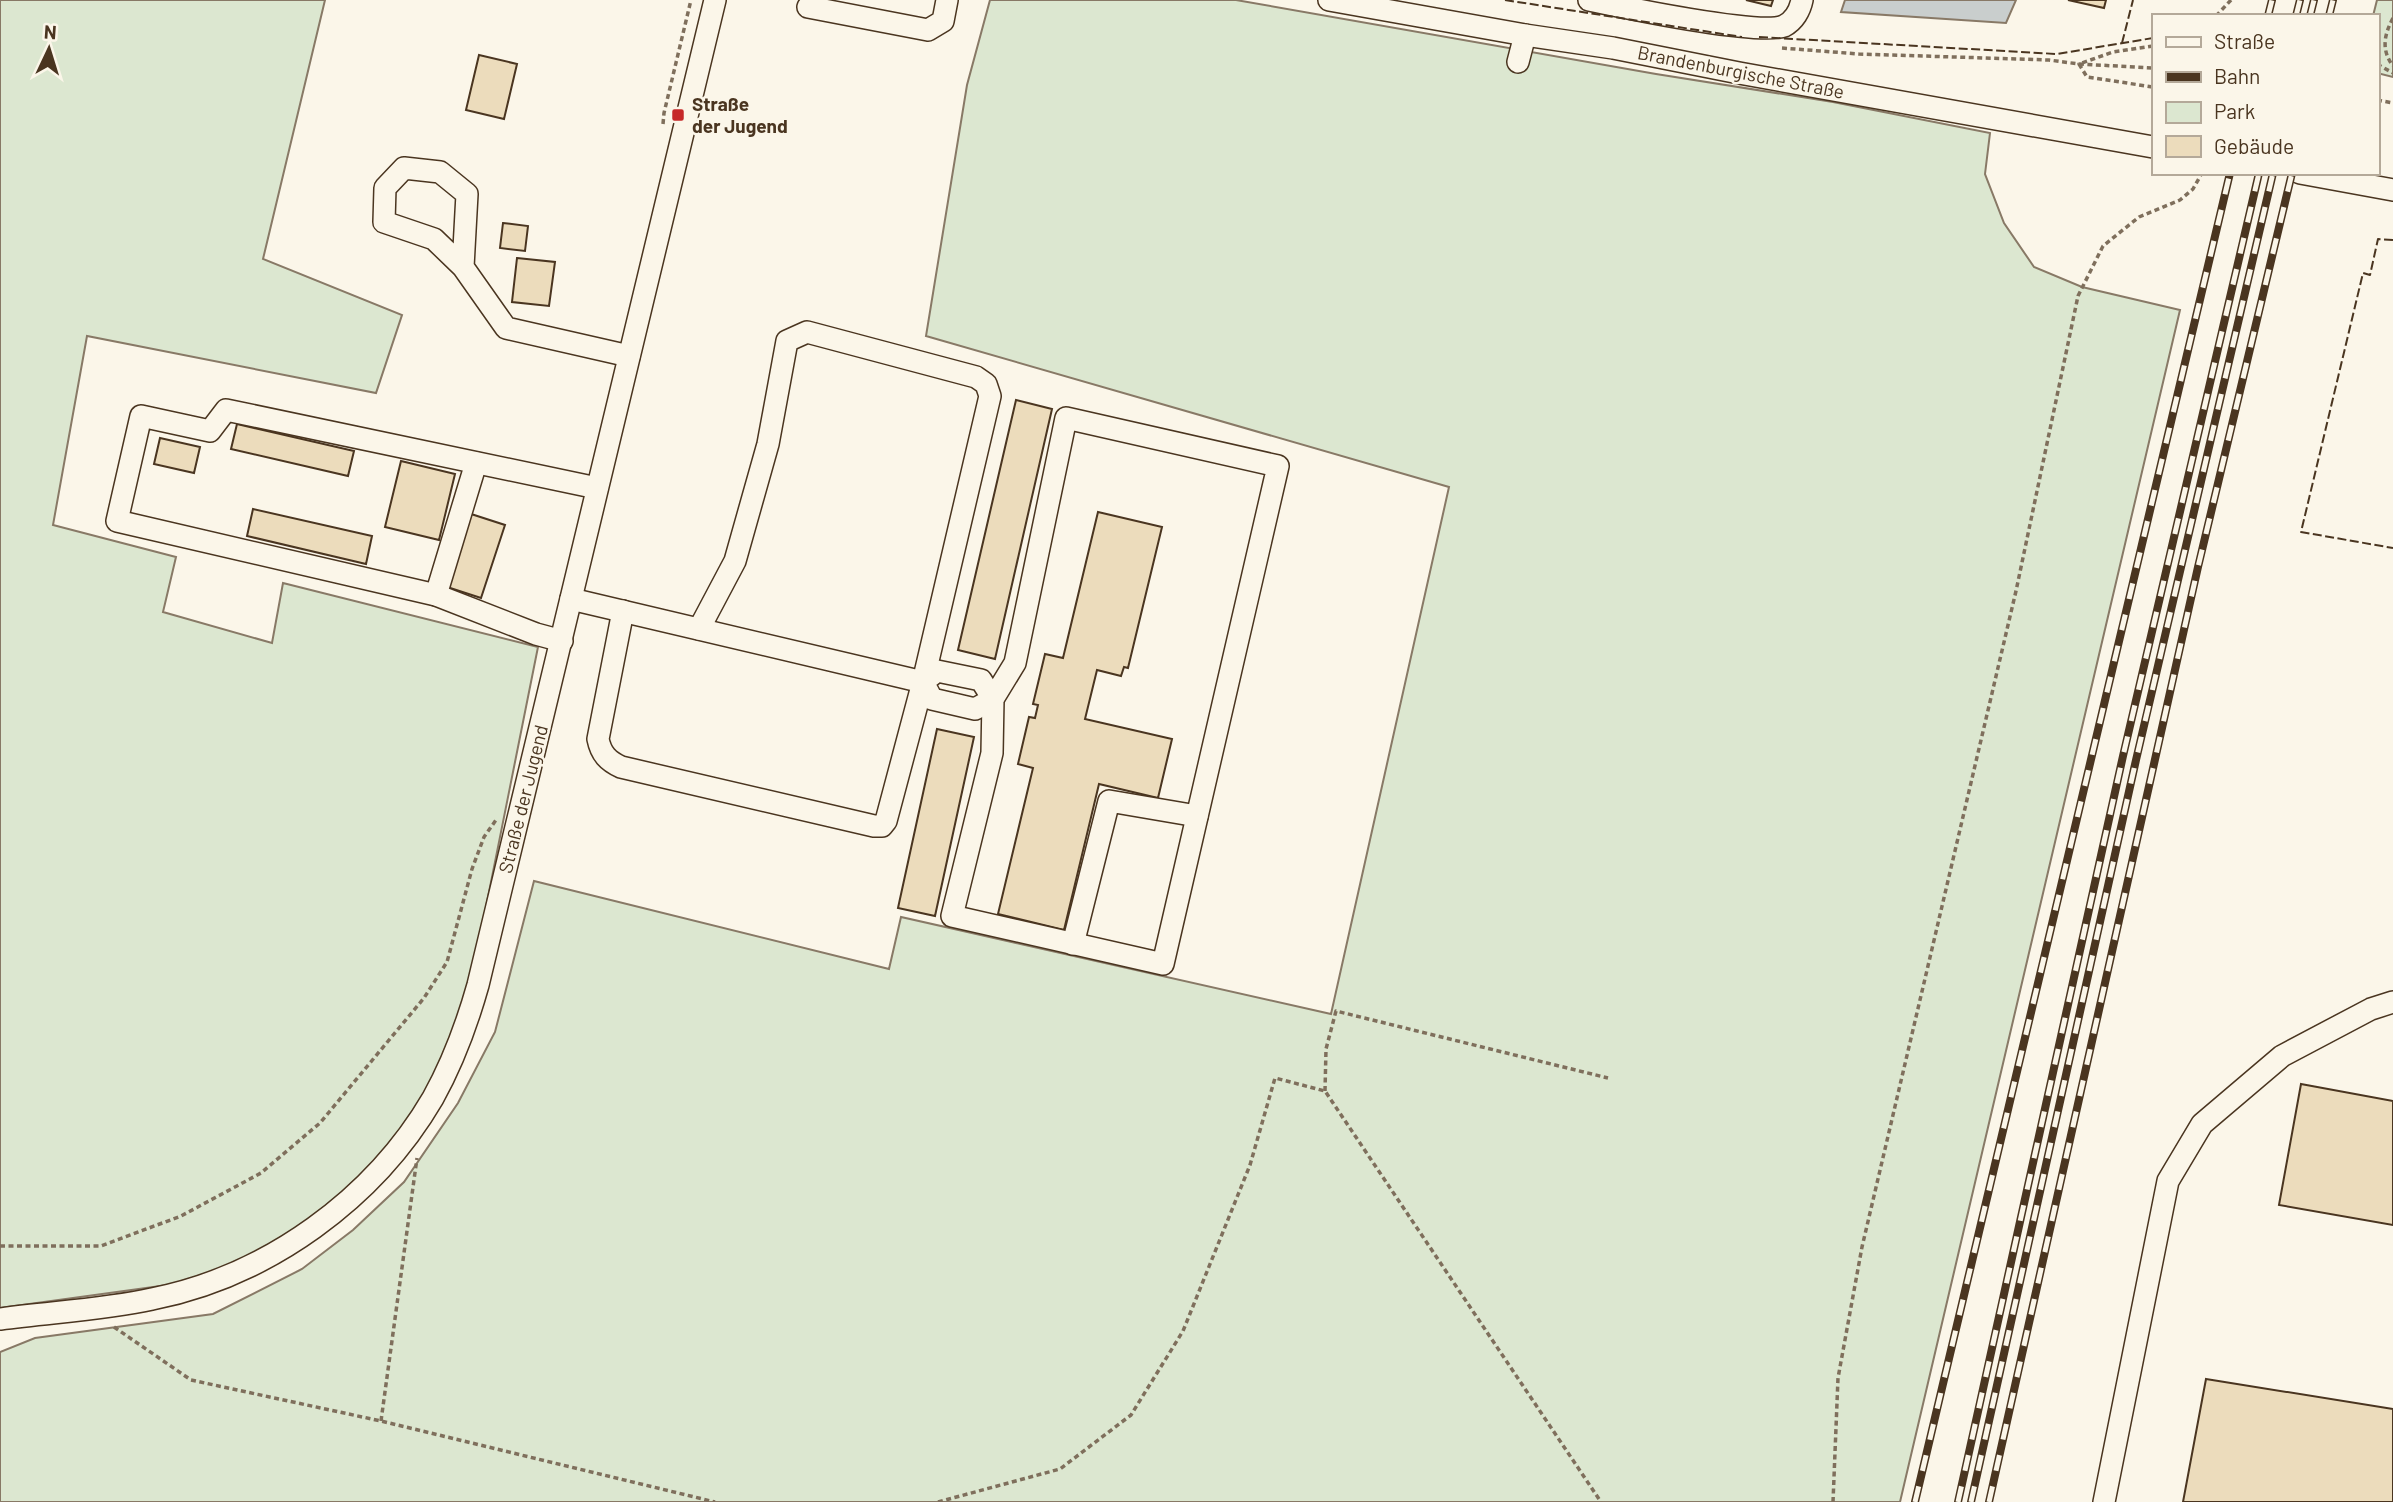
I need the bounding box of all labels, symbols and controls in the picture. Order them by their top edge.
north arrow [14,14,84,84]
legend [2152,14,2379,175]
text: N [43,20,57,43]
text: Straße [2214,28,2275,53]
street label: Brandenburgische Straße [1636,40,1846,103]
text: Bahn [2214,63,2260,88]
place label: Straße der Jugend [692,92,788,137]
text: Park [2214,98,2255,123]
marker: Straße der Jugend [670,107,686,123]
text: Gebäude [2214,133,2294,158]
street label: Straße der Jugend [493,722,552,876]

